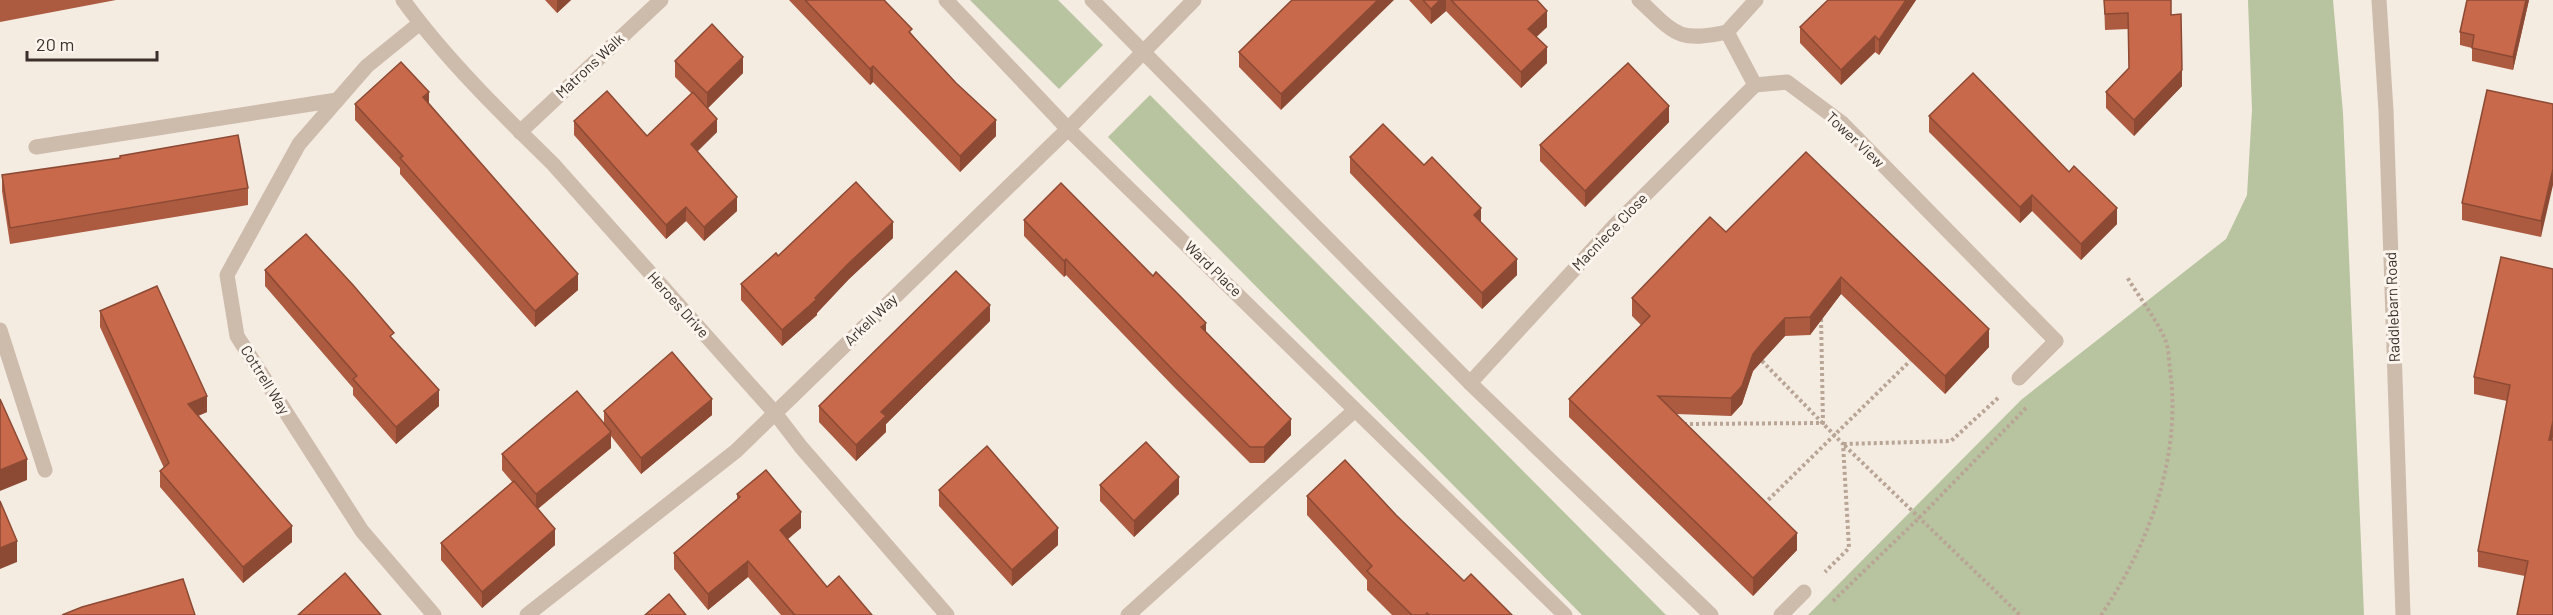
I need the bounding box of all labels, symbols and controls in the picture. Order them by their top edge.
scale bar [27,24,158,62]
street label: Matrons Walk [551,29,628,101]
text: 20 m [36,33,74,55]
street label: Tower View [1823,108,1889,171]
street label: Macniece Close [1568,189,1651,274]
street label: Ward Place [1181,237,1246,300]
street label: Raddlebarn Road [2381,252,2403,362]
street label: Heroes Drive [644,268,713,341]
street label: Arkell Way [840,290,901,349]
street label: Cottrell Way [237,341,294,418]

